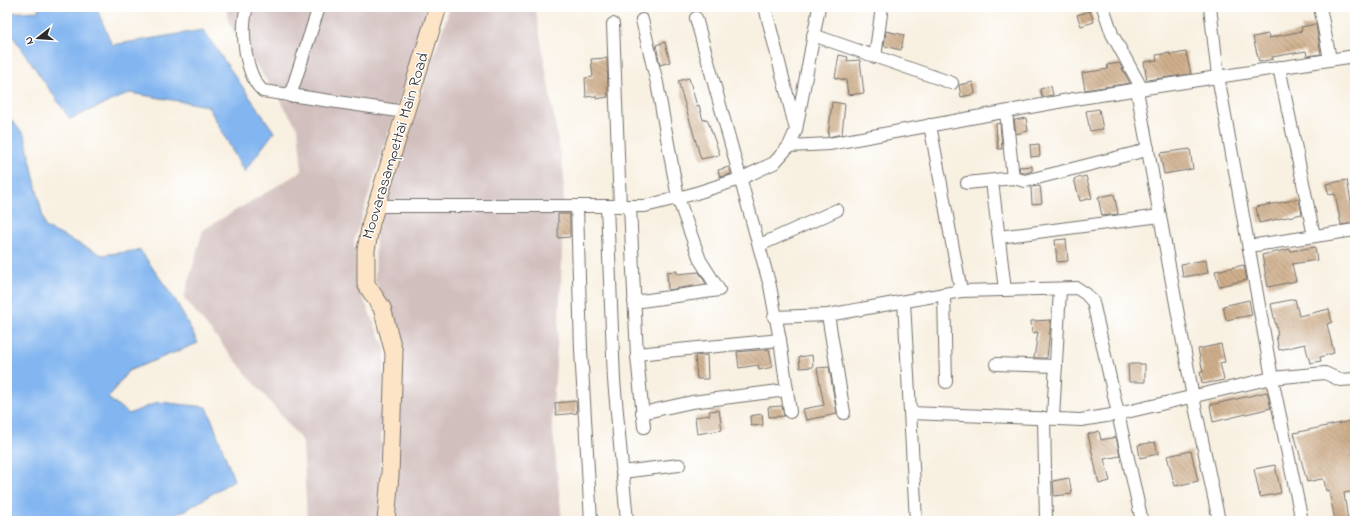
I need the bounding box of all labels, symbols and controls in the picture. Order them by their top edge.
north arrow [18,18,58,58]
text: N [21,35,38,47]
street label: Moovarasampettai Main Road [356,50,436,242]

